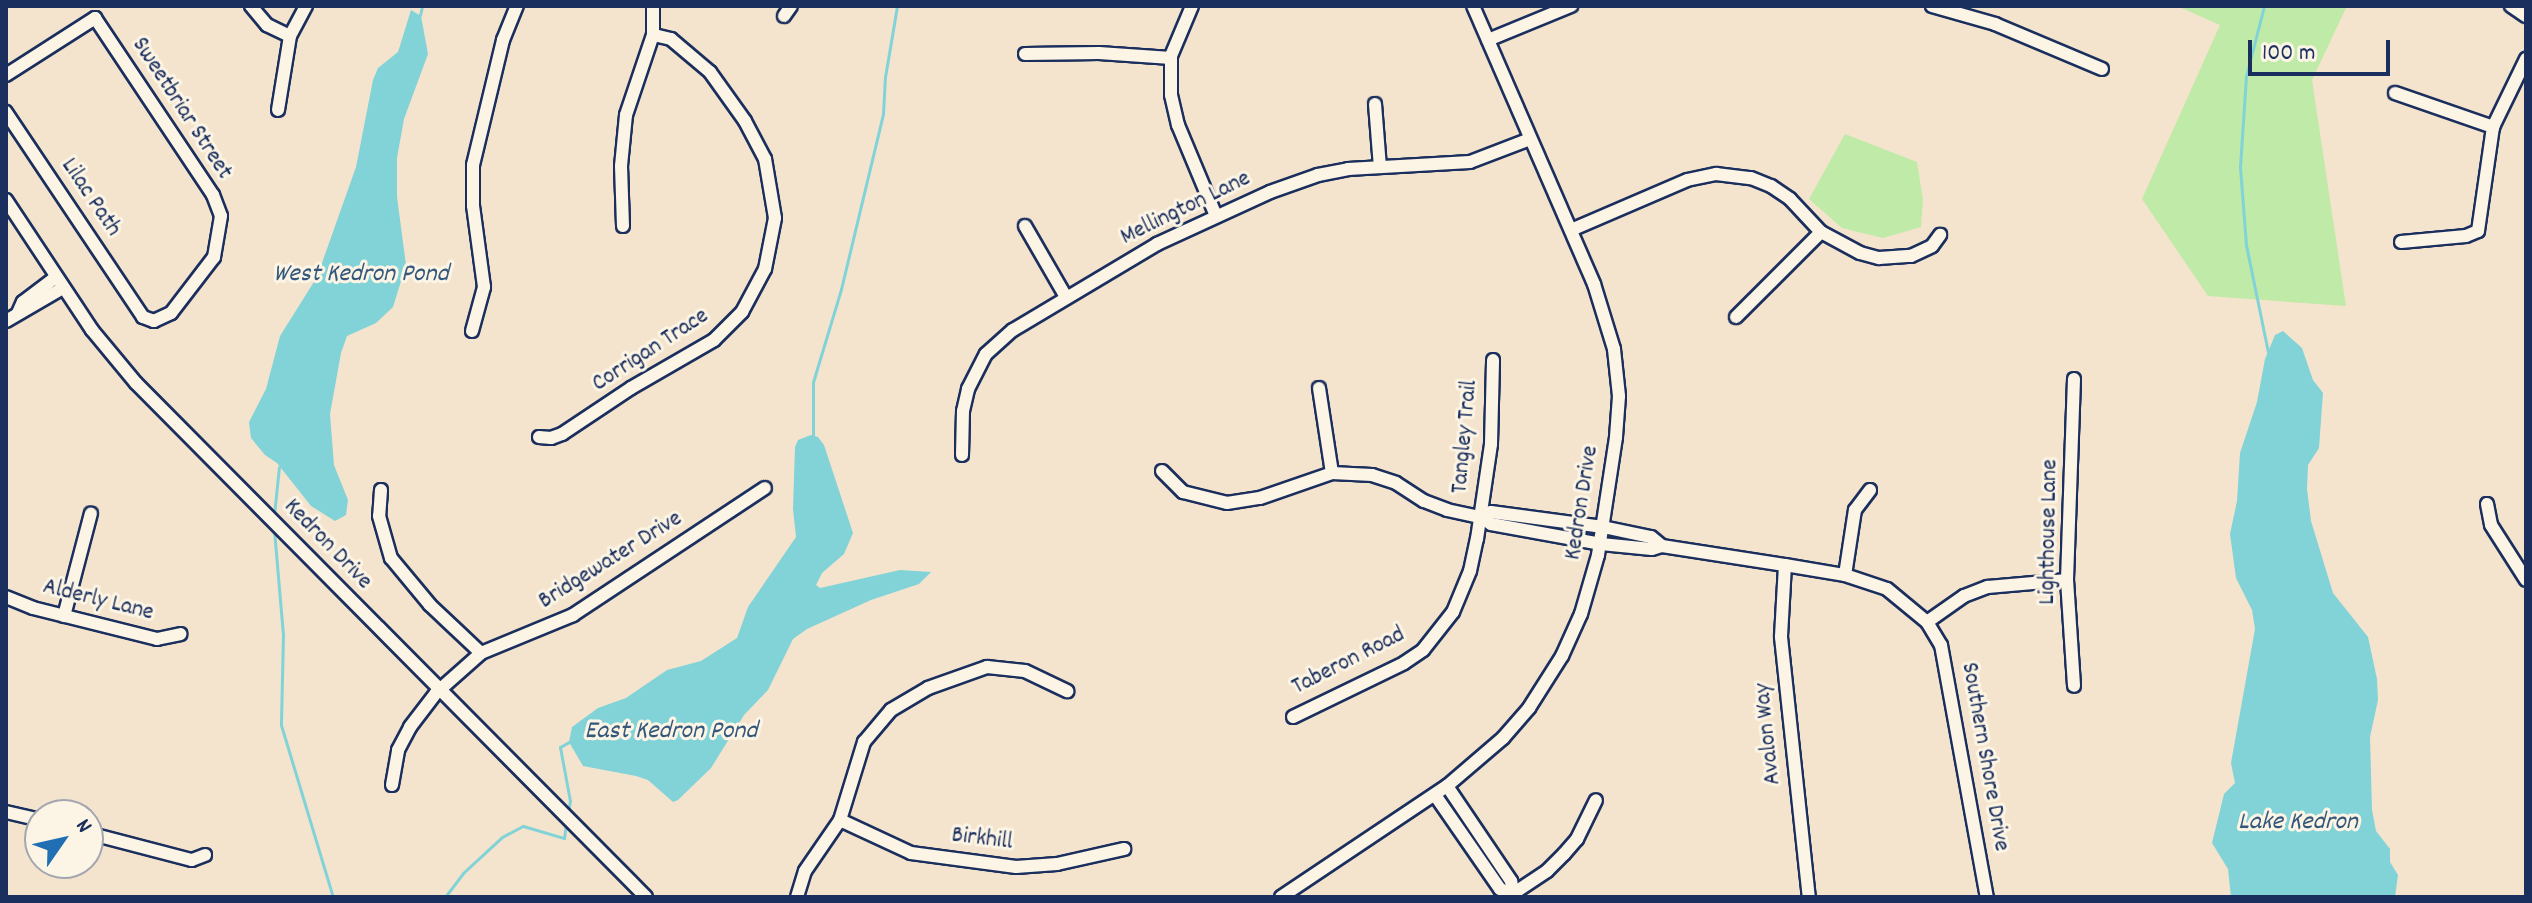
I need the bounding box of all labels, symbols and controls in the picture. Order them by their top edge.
scale bar [2252,24,2394,74]
street label: Sweetbriar Street [124,33,238,185]
text: 100 m [2262,37,2315,71]
street label: Lilac Path [53,153,127,243]
street label: Mellington Lane [1116,165,1256,253]
water label: West Kedron Pond [273,259,449,291]
street label: Corrigan Trace [587,303,715,399]
street label: Tangley Trail [1447,379,1485,495]
street label: Kedron Drive [1560,444,1606,562]
street label: Lighthouse Lane [2034,459,2066,605]
street label: Kedron Drive [277,494,377,596]
street label: Bridgewater Drive [534,505,688,617]
street label: Alderly Lane [40,573,156,629]
street label: Taberon Road [1288,621,1410,703]
street label: Southern Shore Drive [1953,660,2015,854]
street label: Avalon Way [1749,682,1789,786]
water label: East Kedron Pond [585,716,757,748]
north arrow [24,799,104,879]
water label: Lake Kedron [2238,807,2358,839]
text: N [67,813,99,840]
street label: Birkhill [950,822,1014,858]

